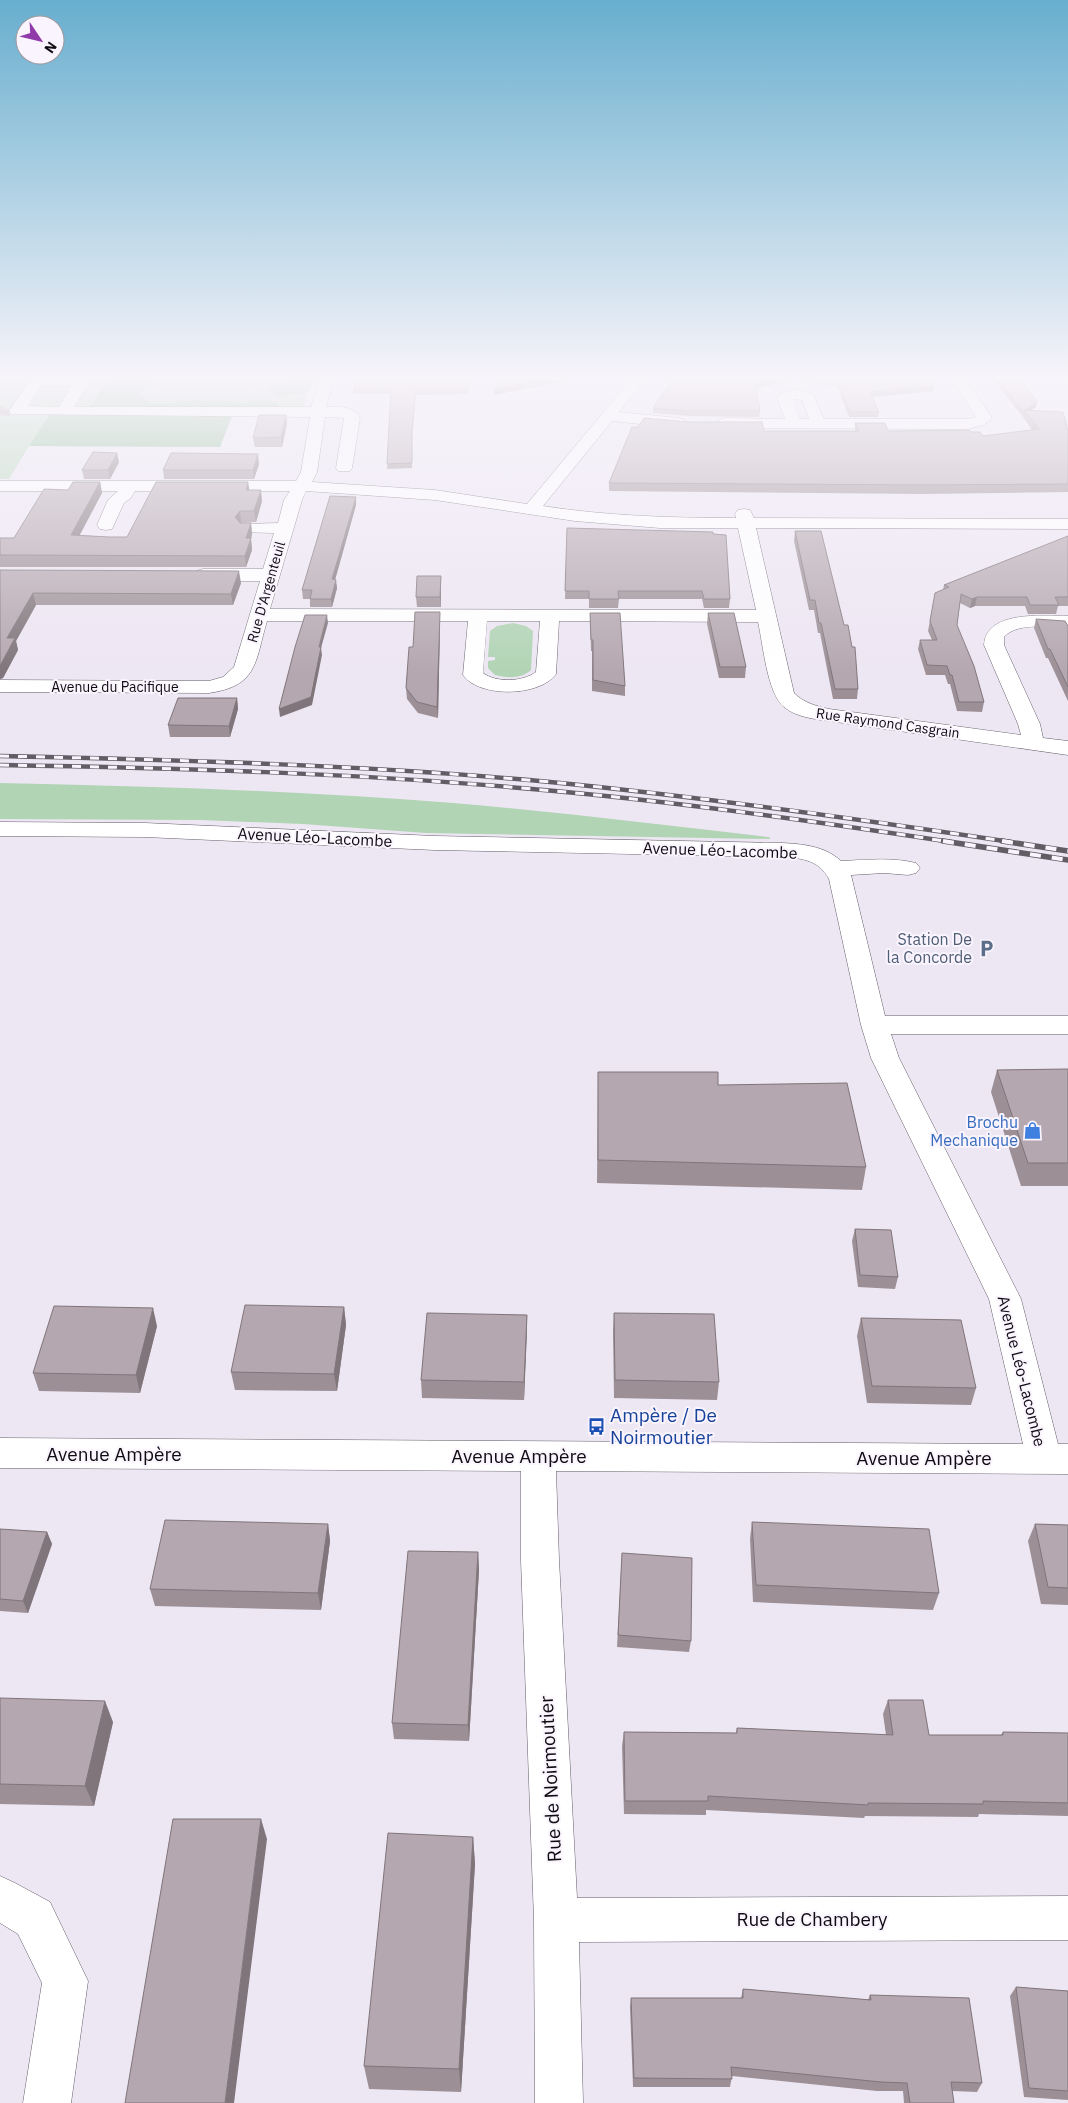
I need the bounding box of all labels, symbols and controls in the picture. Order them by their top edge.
north arrow [15,15,65,65]
text: N [40,38,61,57]
street label: Rue D'Argenteuil [243,539,289,645]
street label: Avenue du Pacifique [51,678,179,696]
street label: Rue Raymond Casgrain [815,704,961,742]
street label: Avenue Léo-Lacombe [237,823,393,851]
street label: Avenue Léo-Lacombe [642,837,798,863]
place label: Station De la Concorde [887,929,972,967]
parking icon: Station De la Concorde [976,938,996,958]
place label: Brochu Mechanique [930,1112,1018,1150]
shop icon: Brochu Mechanique [1022,1121,1042,1141]
street label: Avenue Léo-Lacombe [994,1293,1050,1449]
place label: Ampère / De Noirmoutier [610,1403,717,1449]
bus stop icon: Ampère / De Noirmoutier [586,1416,606,1436]
street label: Avenue Ampère [46,1442,182,1466]
street label: Avenue Ampère [451,1444,587,1468]
street label: Avenue Ampère [856,1446,992,1470]
street label: Rue de Noirmoutier [534,1695,566,1863]
street label: Rue de Chambery [736,1907,888,1931]

